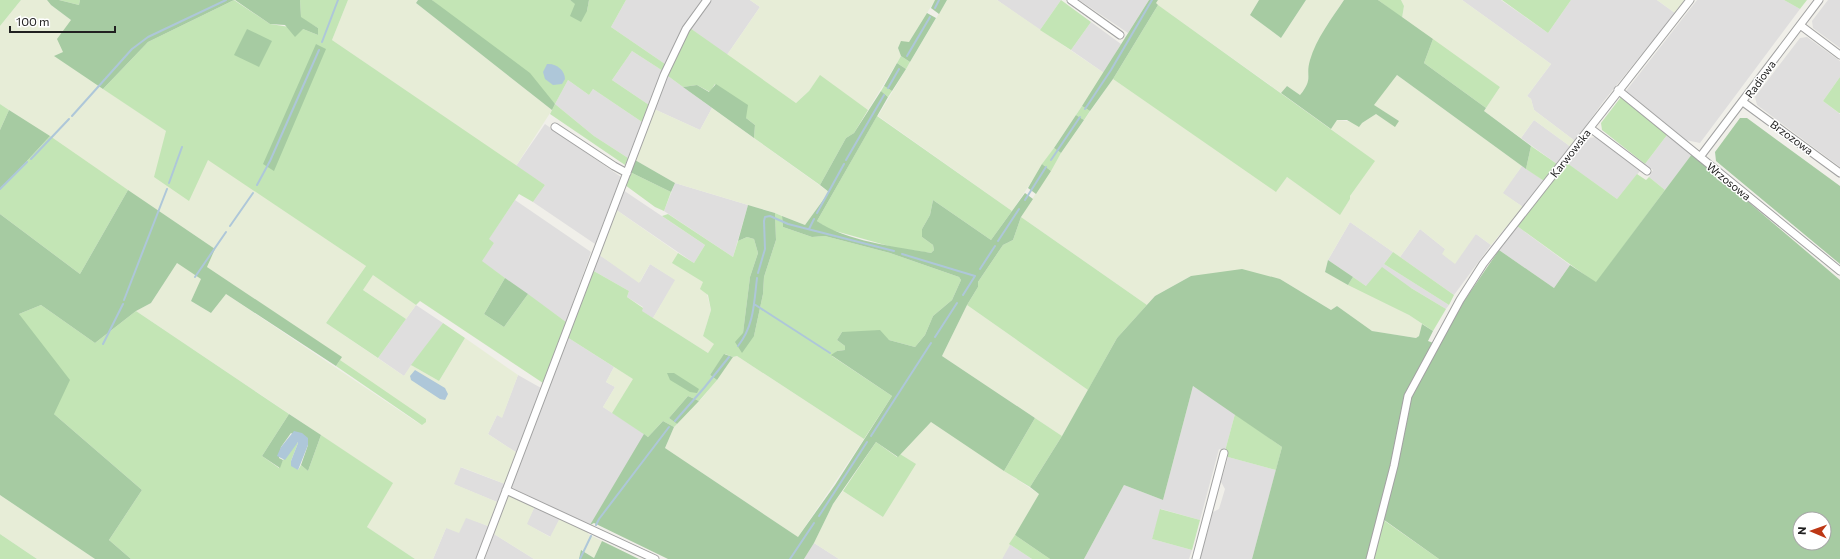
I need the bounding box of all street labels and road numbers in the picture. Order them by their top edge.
street label: Radiowa [1742,58,1778,100]
street label: Brzozowa [1768,117,1816,157]
street label: Karwowska [1547,126,1593,180]
street label: Wrzosowa [1704,159,1754,203]

